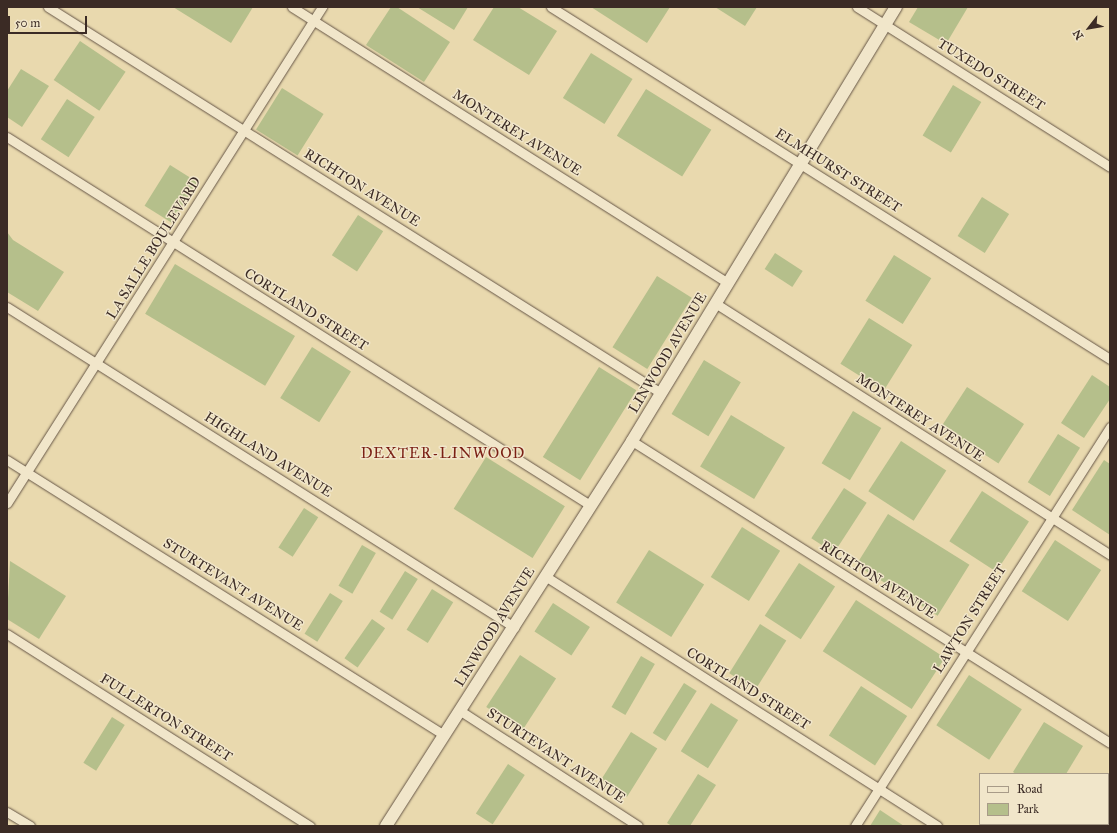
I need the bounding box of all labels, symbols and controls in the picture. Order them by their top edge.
scale bar [10,8,89,34]
north arrow [1069,8,1109,48]
text: 50 m [15,16,40,30]
text: N [1070,27,1086,42]
street label: TUXEDO STREET [934,35,1048,115]
street label: MONTEREY AVENUE [449,86,585,180]
street label: ELMHURST STREET [772,125,904,217]
street label: RICHTON AVENUE [301,146,423,230]
street label: LA SALLE BOULEVARD [103,174,205,322]
street label: CORTLAND STREET [241,265,371,355]
street label: LINWOOD AVENUE [625,290,711,416]
street label: MONTEREY AVENUE [853,370,987,466]
street label: HIGHLAND AVENUE [201,409,335,501]
district label: DEXTER-LINWOOD [361,445,525,463]
street label: STURTEVANT AVENUE [160,535,306,635]
street label: RICHTON AVENUE [817,538,939,622]
street label: LAWTON STREET [930,562,1010,676]
street label: LINWOOD AVENUE [451,564,539,690]
street label: CORTLAND STREET [683,644,813,734]
street label: FULLERTON STREET [97,670,235,766]
street label: STURTEVANT AVENUE [484,705,628,807]
legend [979,773,1109,825]
text: Road [1017,782,1043,796]
text: Park [1017,802,1039,816]

